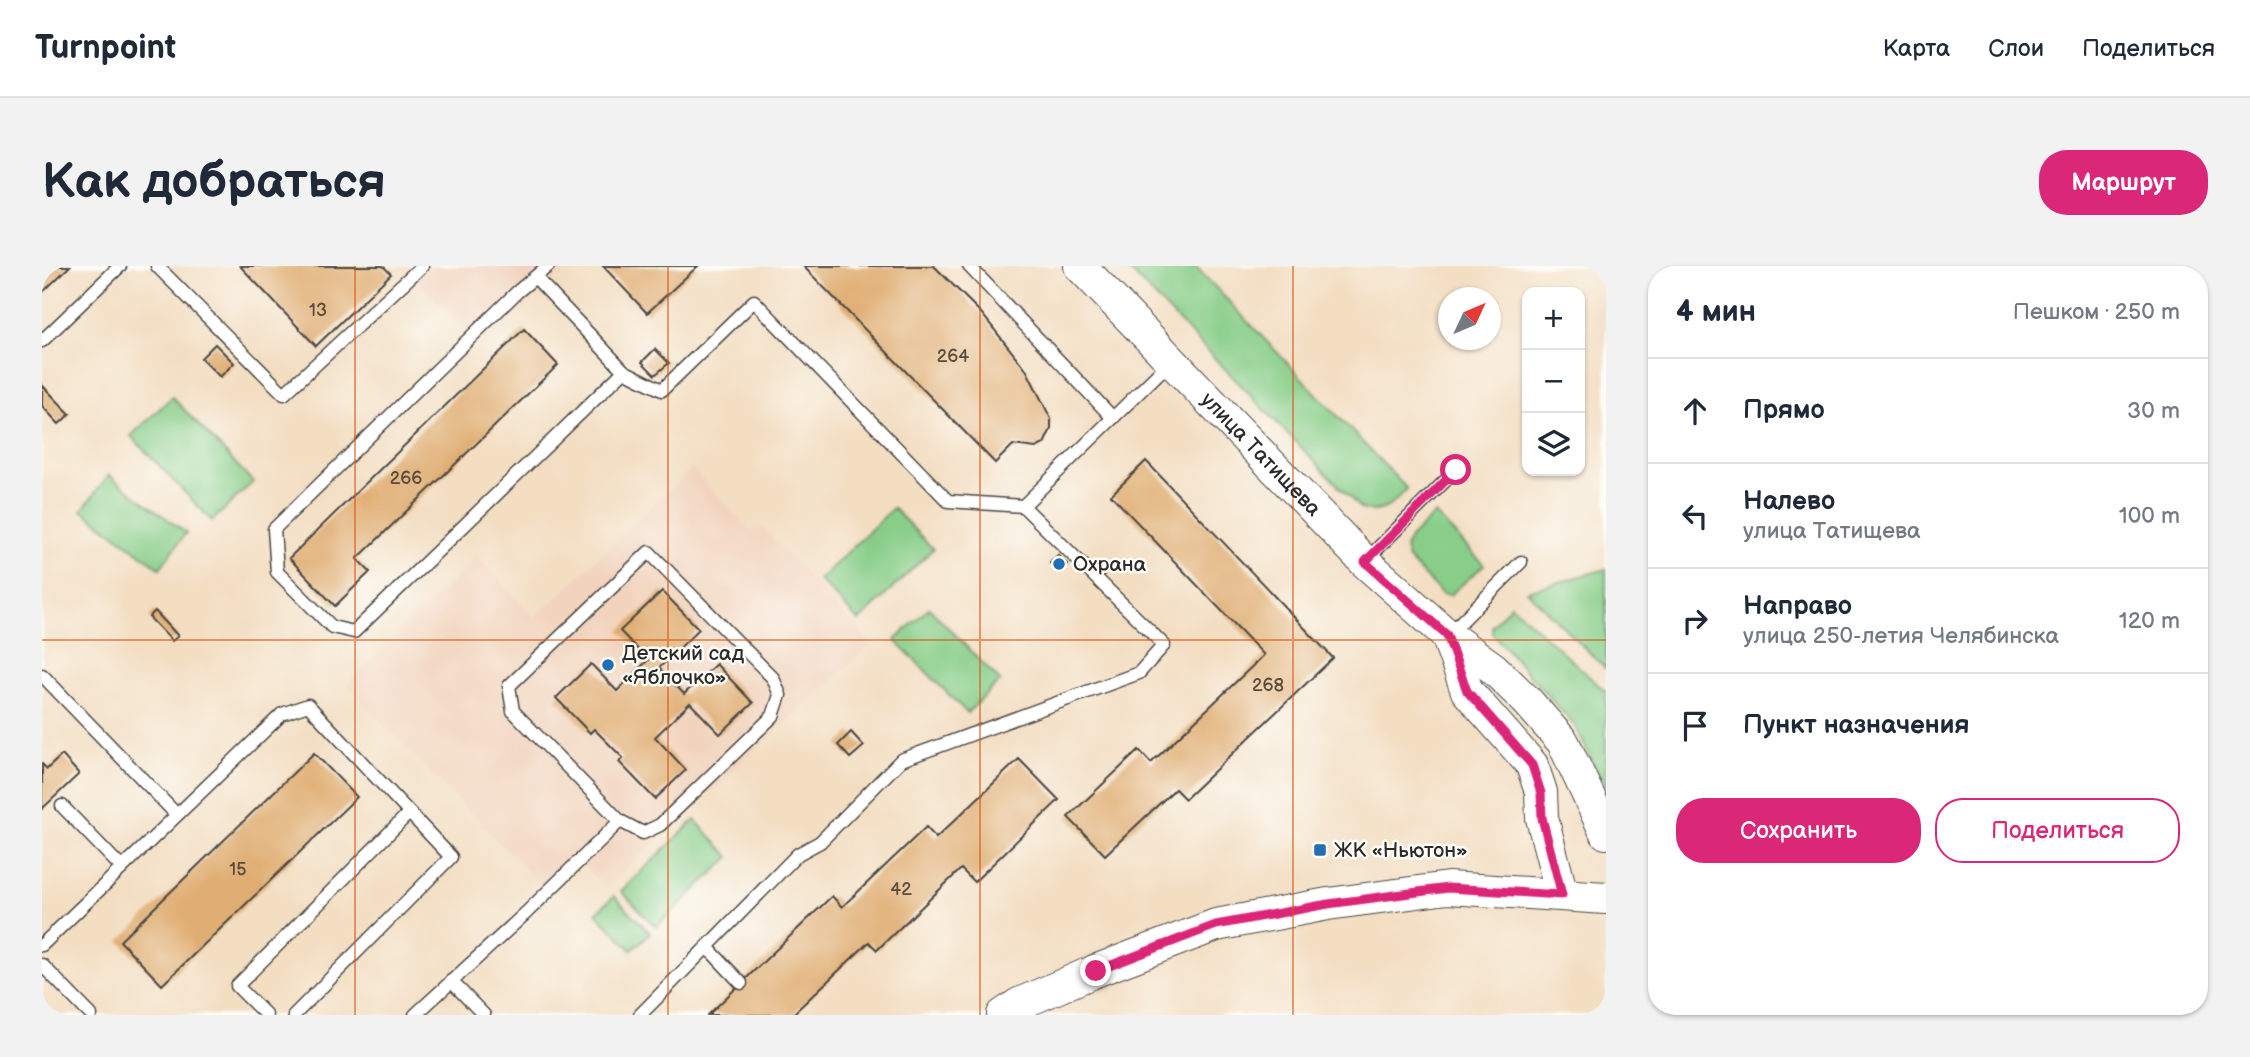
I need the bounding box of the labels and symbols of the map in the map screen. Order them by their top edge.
north arrow [1438,287,1501,350]
house number: 13 [309,300,327,321]
house number: 264 [937,346,969,367]
street label: улица Татищева [1195,387,1326,522]
route start [1440,454,1471,485]
house number: 266 [390,468,422,489]
place label: Охрана [1073,552,1147,577]
marker: Охрана [1051,556,1067,572]
place label: Детский сад «Яблочко» [622,641,744,690]
marker: Детский сад «Яблочко» [600,657,616,673]
house number: 268 [1252,675,1284,696]
place label: ЖК «Ньютон» [1334,838,1468,863]
marker: ЖК «Ньютон» [1312,842,1328,858]
house number: 15 [229,859,247,880]
house number: 42 [890,879,912,900]
route end [1080,955,1111,986]

